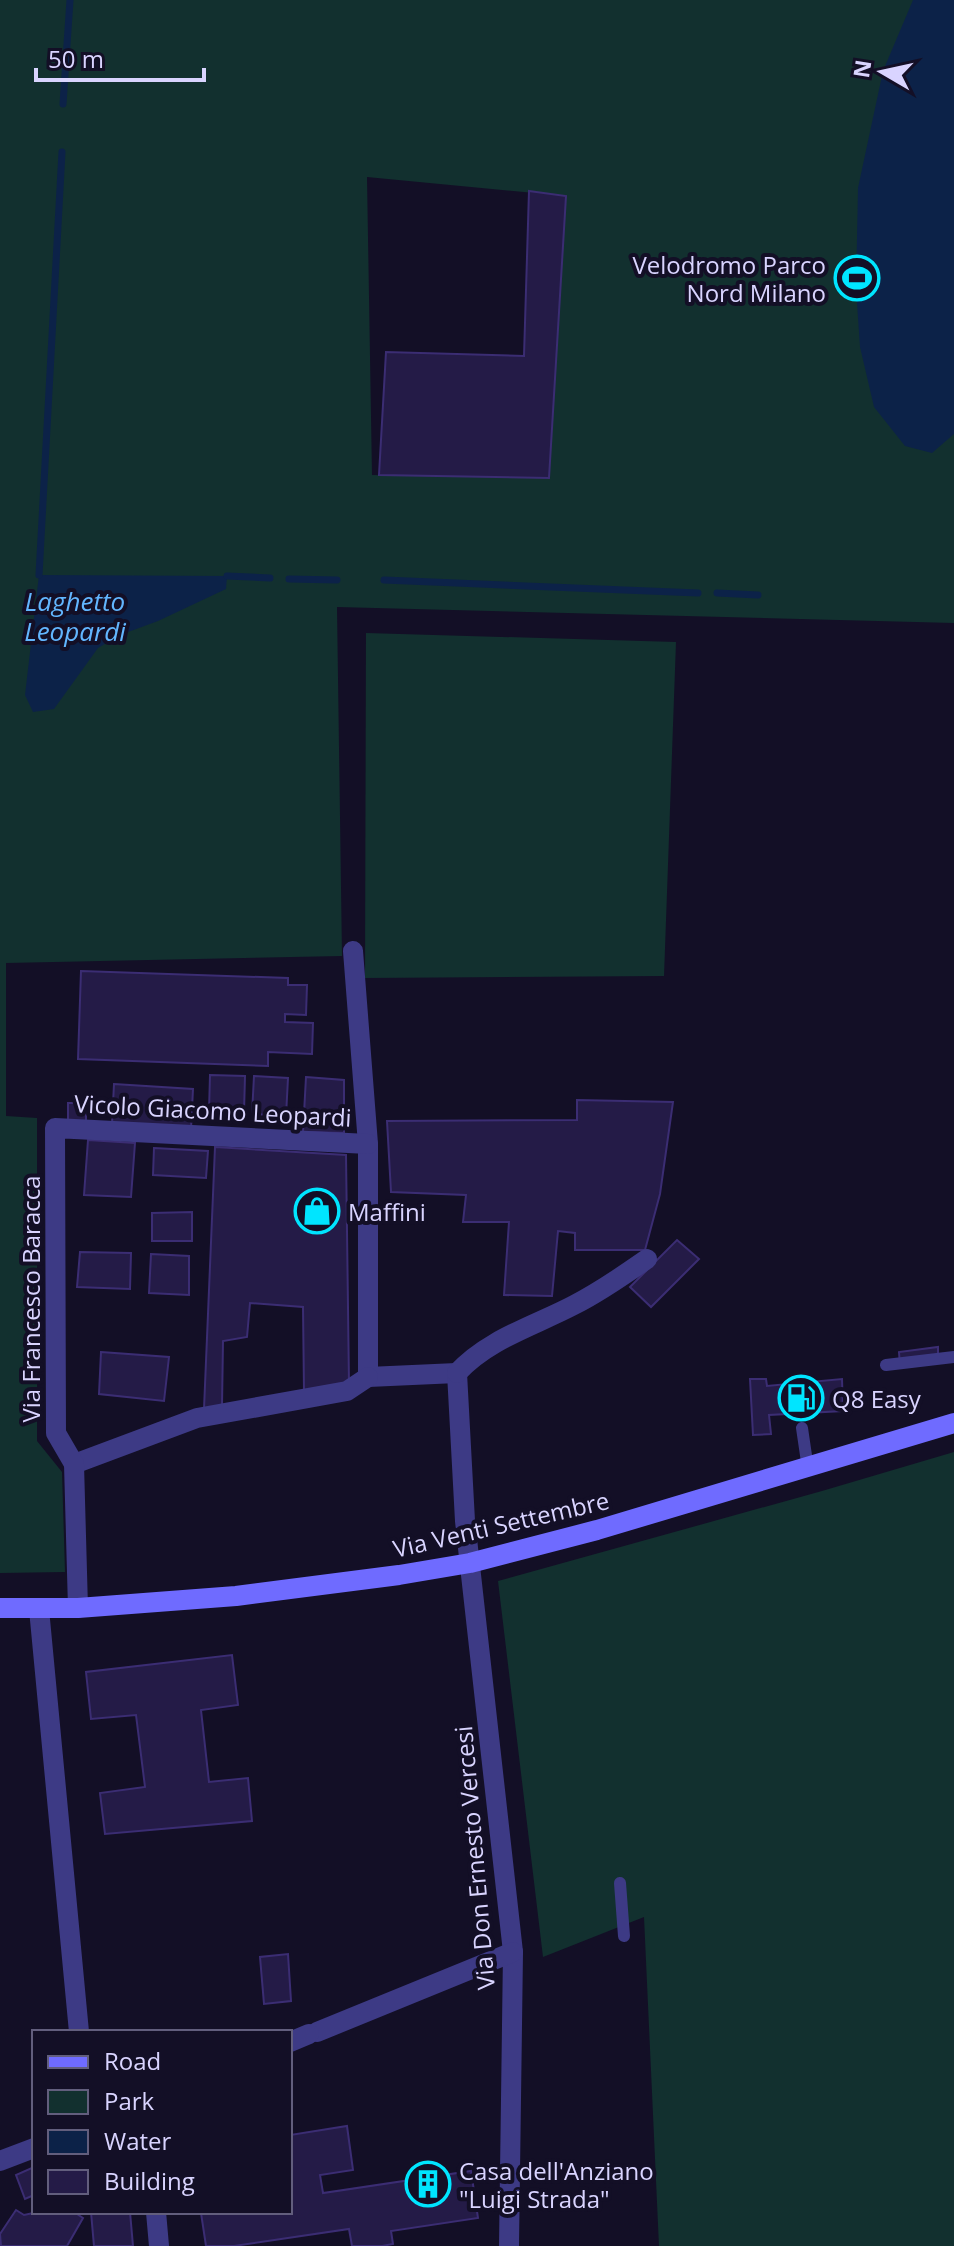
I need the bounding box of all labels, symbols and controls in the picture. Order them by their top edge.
scale bar [36,32,204,82]
north arrow [842,32,922,112]
text: 50 m [48,42,104,75]
text: N [845,58,877,80]
place label: Velodromo Parco Nord Milano [632,248,826,309]
sports icon: Velodromo Parco Nord Milano [833,254,881,302]
water label: Laghetto Leopardi [24,583,126,649]
street label: Vicolo Giacomo Leopardi [73,1086,353,1134]
street label: Via Francesco Baracca [14,1175,47,1423]
shop icon: Maffini [293,1187,341,1235]
place label: Maffini [348,1195,426,1228]
fuel station icon: Q8 Easy [777,1374,825,1422]
place label: Q8 Easy [832,1382,922,1415]
street label: Via Venti Settembre [390,1483,612,1565]
street label: Via Don Ernesto Vercesi [446,1725,502,1991]
legend [32,2030,292,2214]
text: Road [104,2044,161,2077]
text: Park [104,2084,155,2117]
text: Water [104,2124,172,2157]
place label: Casa dell'Anziano "Luigi Strada" [459,2154,654,2215]
building icon: Casa dell'Anziano "Luigi Strada" [404,2160,452,2208]
text: Building [104,2164,195,2197]

